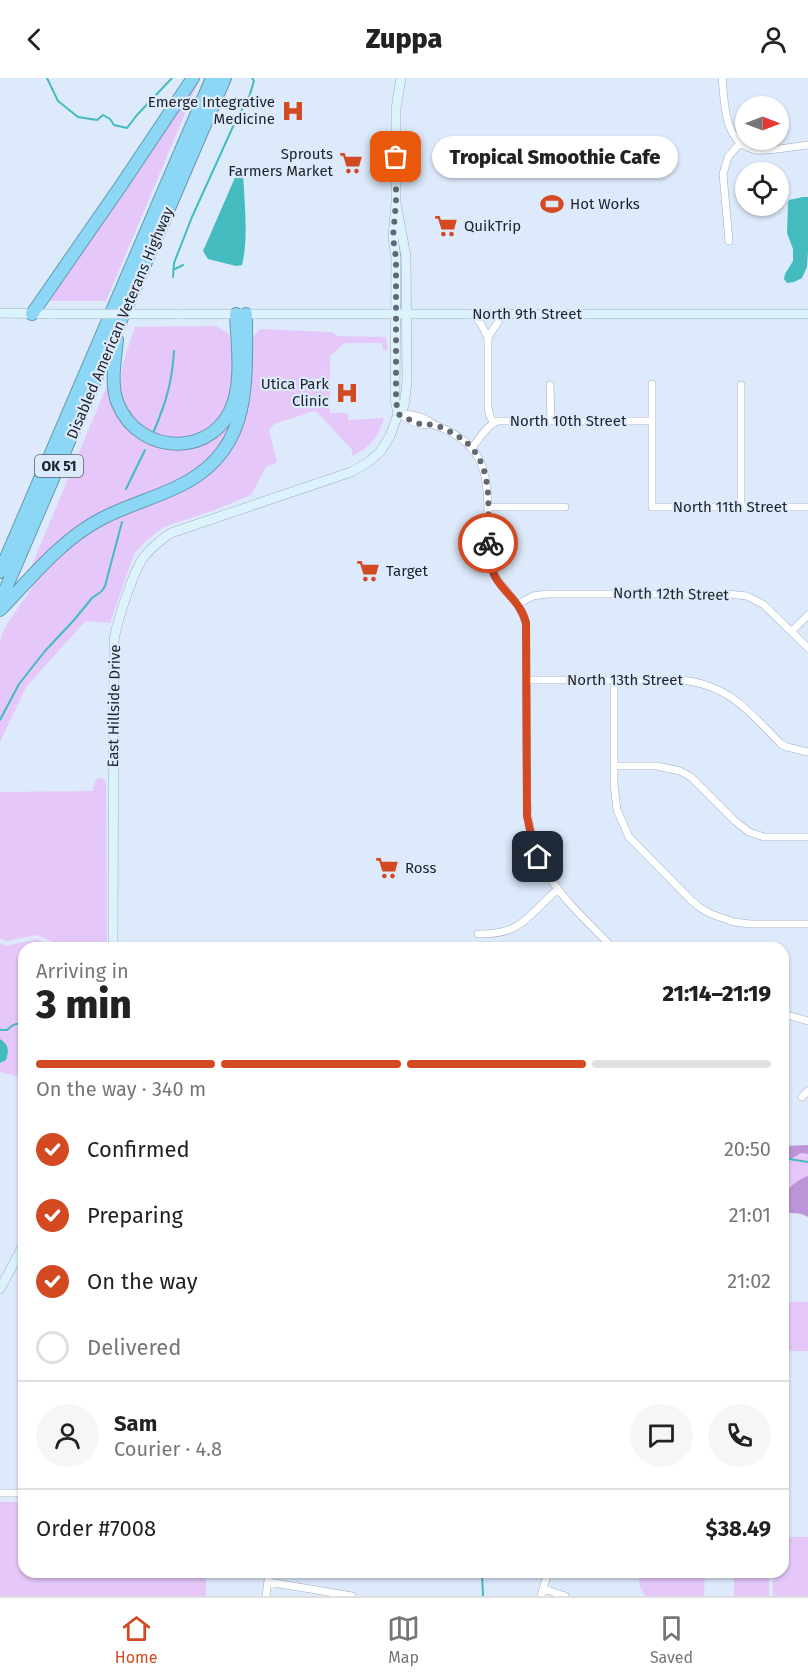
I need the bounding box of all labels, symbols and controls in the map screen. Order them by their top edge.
icon: back [18,23,51,56]
text: Zuppa [366,23,442,55]
icon: person [757,23,790,56]
place label: Emerge Integrative Medicine [148,93,275,128]
north arrow [735,96,789,150]
map controls [735,96,789,216]
hospital icon: Emerge Integrative Medicine [280,98,306,124]
pin [370,131,421,182]
callout: Tropical Smoothie Cafe [432,136,678,178]
icon: bag [379,140,412,173]
place label: Sprouts Farmers Market [228,145,334,180]
text: Tropical Smoothie Cafe [450,145,660,169]
supermarket icon: Sprouts Farmers Market [338,150,364,176]
button: locate [735,162,789,216]
sports icon: Hot Works [539,191,565,217]
place label: Hot Works [570,195,640,213]
street label: Disabled American Veterans Highway [63,204,177,442]
supermarket icon: QuikTrip [433,213,459,239]
place label: QuikTrip [464,217,521,235]
street label: North 9th Street [472,305,582,323]
place label: Utica Park Clinic [261,375,329,410]
hospital icon: Utica Park Clinic [334,380,360,406]
street label: North 10th Street [510,412,627,430]
road number: OK 51 [35,455,83,477]
street label: North 11th Street [673,498,788,516]
courier [458,513,518,573]
icon: bike [472,527,505,560]
supermarket icon: Target [355,558,381,584]
place label: Target [386,562,428,580]
street label: North 12th Street [613,584,730,604]
street label: East Hillside Drive [104,644,124,768]
street label: North 13th Street [567,671,683,689]
pin [512,831,563,882]
icon: home [521,840,554,873]
supermarket icon: Ross [374,855,400,881]
place label: Ross [405,859,436,877]
text: Arriving in [36,959,129,983]
text: 21:14–21:19 [662,980,771,1007]
text: 3 min [36,982,132,1028]
text: On the way · 340 m [36,1077,206,1101]
icon: check [36,1133,69,1166]
text: Confirmed [87,1136,190,1163]
text: 20:50 [724,1137,771,1161]
icon: check [36,1199,69,1232]
text: Preparing [87,1202,183,1229]
text: 21:01 [729,1203,771,1227]
icon: check [36,1265,69,1298]
text: On the way [87,1268,198,1295]
text: 21:02 [727,1269,771,1293]
text: Delivered [87,1334,182,1361]
button: person [36,1404,99,1467]
button: chat [630,1404,693,1467]
button: phone [708,1404,771,1467]
text: Sam [114,1410,157,1437]
text: Courier · 4.8 [114,1437,222,1461]
text: Order #7008 [36,1515,156,1542]
text: $38.49 [706,1515,771,1542]
tab: Home [115,1612,158,1667]
tab: Map [387,1612,420,1667]
tab: Saved [650,1612,693,1667]

